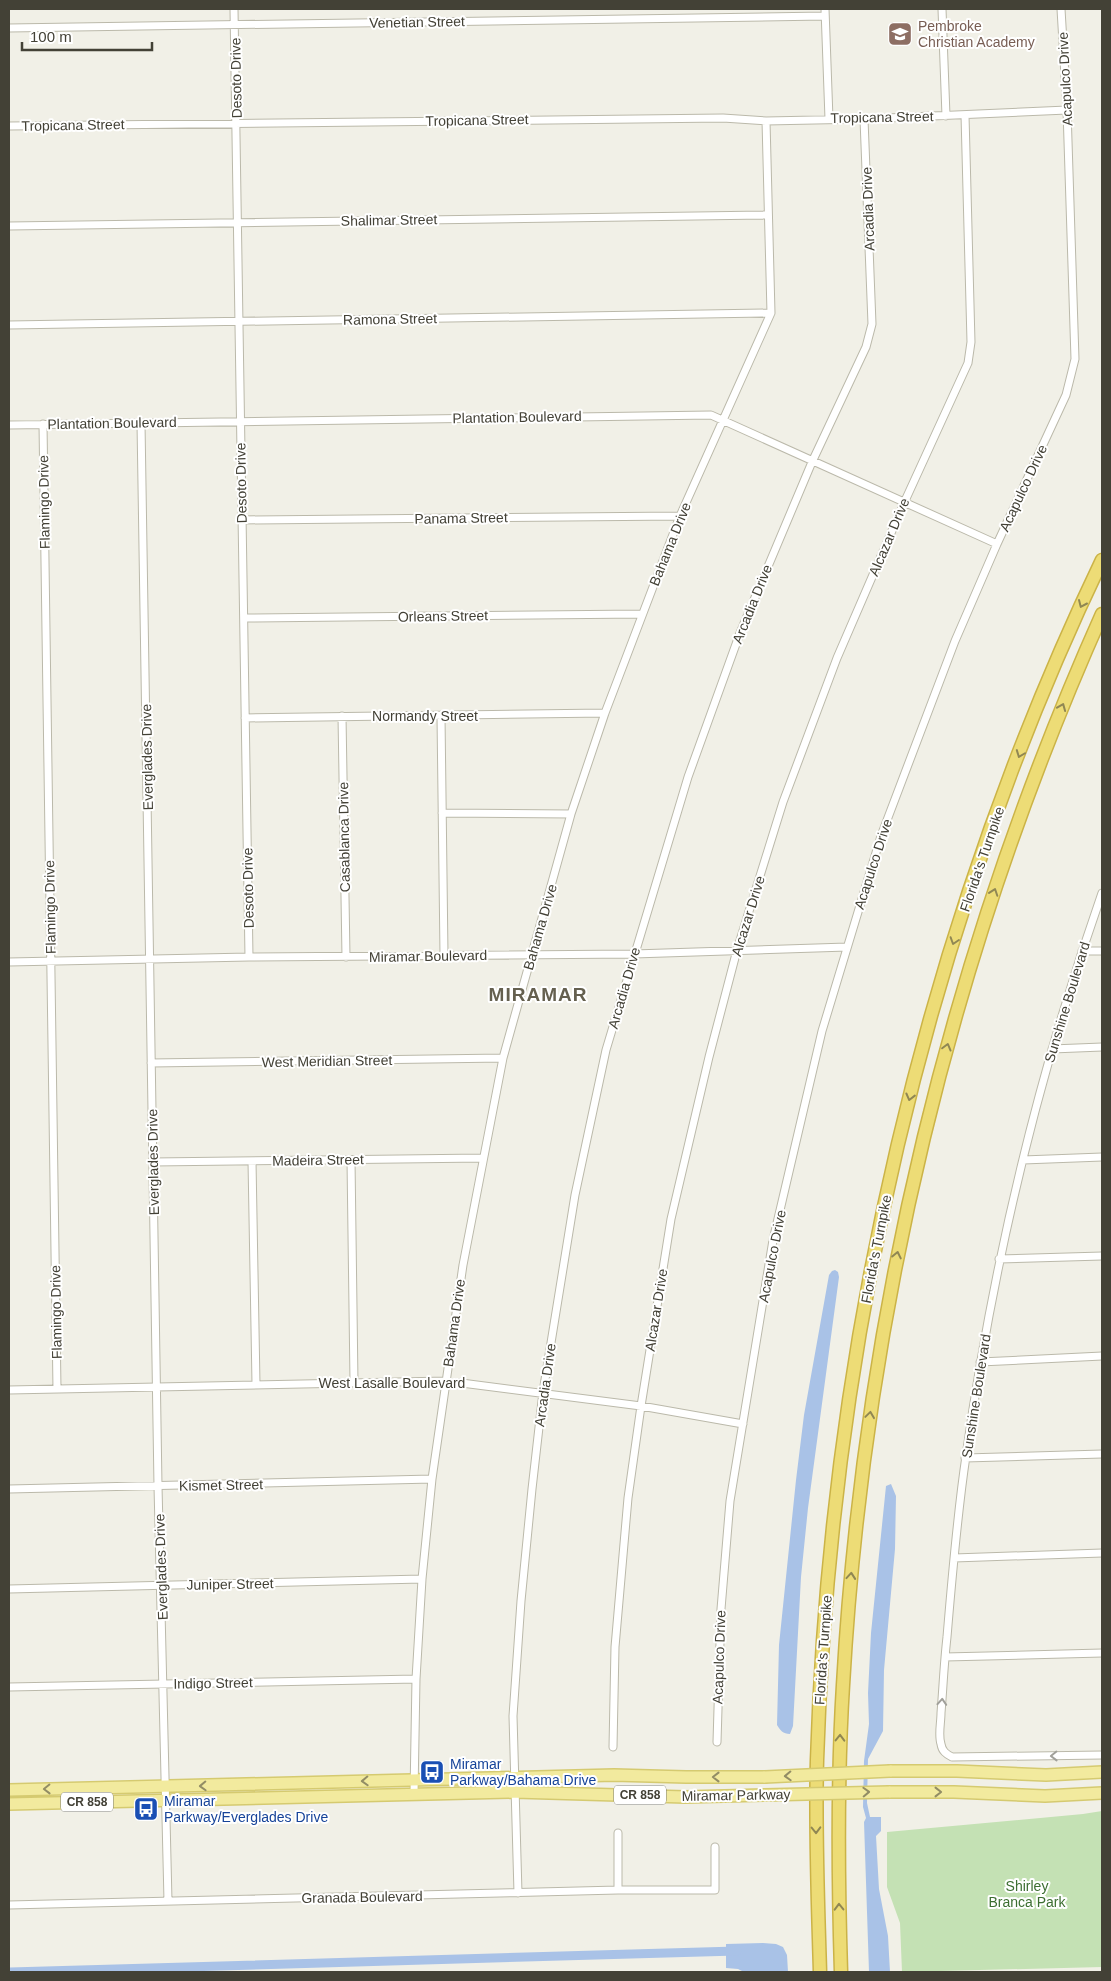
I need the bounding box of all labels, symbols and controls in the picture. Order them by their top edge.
street label: Venetian Street [369,13,465,31]
place label: Pembroke Christian Academy [918,18,1035,50]
scale bar [22,20,152,52]
school or university icon: Pembroke Christian Academy [887,21,913,47]
text: 100 m [30,28,72,45]
street label: Acapulco Drive [1055,31,1075,126]
street label: Desoto Drive [227,37,245,119]
street label: Tropicana Street [830,108,934,126]
street label: Tropicana Street [425,111,529,129]
street label: Tropicana Street [21,116,125,134]
street label: Arcadia Drive [859,167,877,251]
street label: Shalimar Street [341,211,437,229]
street label: Ramona Street [343,310,437,328]
street label: Plantation Boulevard [452,408,582,426]
street label: Plantation Boulevard [47,414,177,432]
street label: Desoto Drive [232,442,250,524]
street label: Acapulco Drive [996,442,1050,534]
street label: Flamingo Drive [35,455,53,549]
street label: Alcazar Drive [865,495,913,578]
street label: Bahama Drive [646,500,694,588]
street label: Panama Street [414,509,508,527]
street label: Arcadia Drive [729,562,775,646]
one-way arrow [1078,599,1089,608]
street label: Orleans Street [398,607,488,625]
street label: Everglades Drive [138,703,156,810]
one-way arrow [1056,703,1067,712]
street label: Normandy Street [372,708,478,724]
one-way arrow [1015,750,1025,758]
street label: Casablanca Drive [335,781,353,892]
street label: Florida's Turnpike [957,804,1008,914]
street label: Acapulco Drive [851,817,895,911]
street label: Desoto Drive [239,847,257,929]
street label: Flamingo Drive [41,860,59,954]
street label: Alcazar Drive [728,874,768,958]
street label: Bahama Drive [520,882,560,972]
one-way arrow [988,888,998,897]
one-way arrow [950,936,960,944]
street label: Sunshine Boulevard [1041,940,1093,1064]
street label: Arcadia Drive [605,945,643,1031]
street label: Miramar Boulevard [369,947,487,965]
district label: MIRAMAR [489,984,587,1005]
one-way arrow [941,1044,951,1052]
street label: West Meridian Street [262,1052,392,1070]
one-way arrow [905,1093,916,1102]
street label: Everglades Drive [144,1108,162,1215]
street label: Madeira Street [272,1151,364,1169]
street label: Florida's Turnpike [858,1193,894,1305]
street label: Acapulco Drive [755,1208,789,1304]
one-way arrow [891,1250,902,1259]
street label: Flamingo Drive [47,1265,65,1359]
street label: Alcazar Drive [642,1267,670,1352]
street label: Bahama Drive [440,1278,468,1368]
street label: Sunshine Boulevard [958,1333,994,1459]
street label: Arcadia Drive [531,1342,559,1428]
street label: West Lasalle Boulevard [319,1375,465,1391]
one-way arrow [864,1411,875,1419]
street label: Kismet Street [179,1476,263,1494]
street label: Everglades Drive [151,1513,171,1621]
one-way arrow [845,1572,856,1580]
street label: Juniper Street [186,1575,274,1593]
street label: Florida's Turnpike [811,1594,835,1705]
street label: Acapulco Drive [709,1609,729,1704]
street label: Indigo Street [173,1674,253,1692]
one-way arrow [937,1697,948,1705]
one-way arrow [835,1734,846,1742]
one-way arrow [1049,1750,1057,1761]
place label: Miramar Parkway/Bahama Drive [450,1756,596,1788]
bus stop icon: Miramar Parkway/Bahama Drive [419,1759,445,1785]
one-way arrow [784,1770,792,1781]
one-way arrow [712,1772,720,1782]
one-way arrow [361,1776,369,1786]
one-way arrow [199,1780,207,1791]
one-way arrow [42,1784,50,1794]
road number: CR 858 [614,1786,666,1804]
street label: Miramar Parkway [681,1786,791,1804]
one-way arrow [862,1787,870,1798]
one-way arrow [934,1787,942,1797]
road number: CR 858 [61,1792,113,1811]
place label: Miramar Parkway/Everglades Drive [164,1793,328,1825]
bus stop icon: Miramar Parkway/Everglades Drive [133,1796,159,1822]
one-way arrow [811,1826,821,1834]
park label: Shirley Branca Park [988,1878,1067,1910]
street label: Granada Boulevard [301,1888,423,1906]
one-way arrow [834,1903,844,1910]

